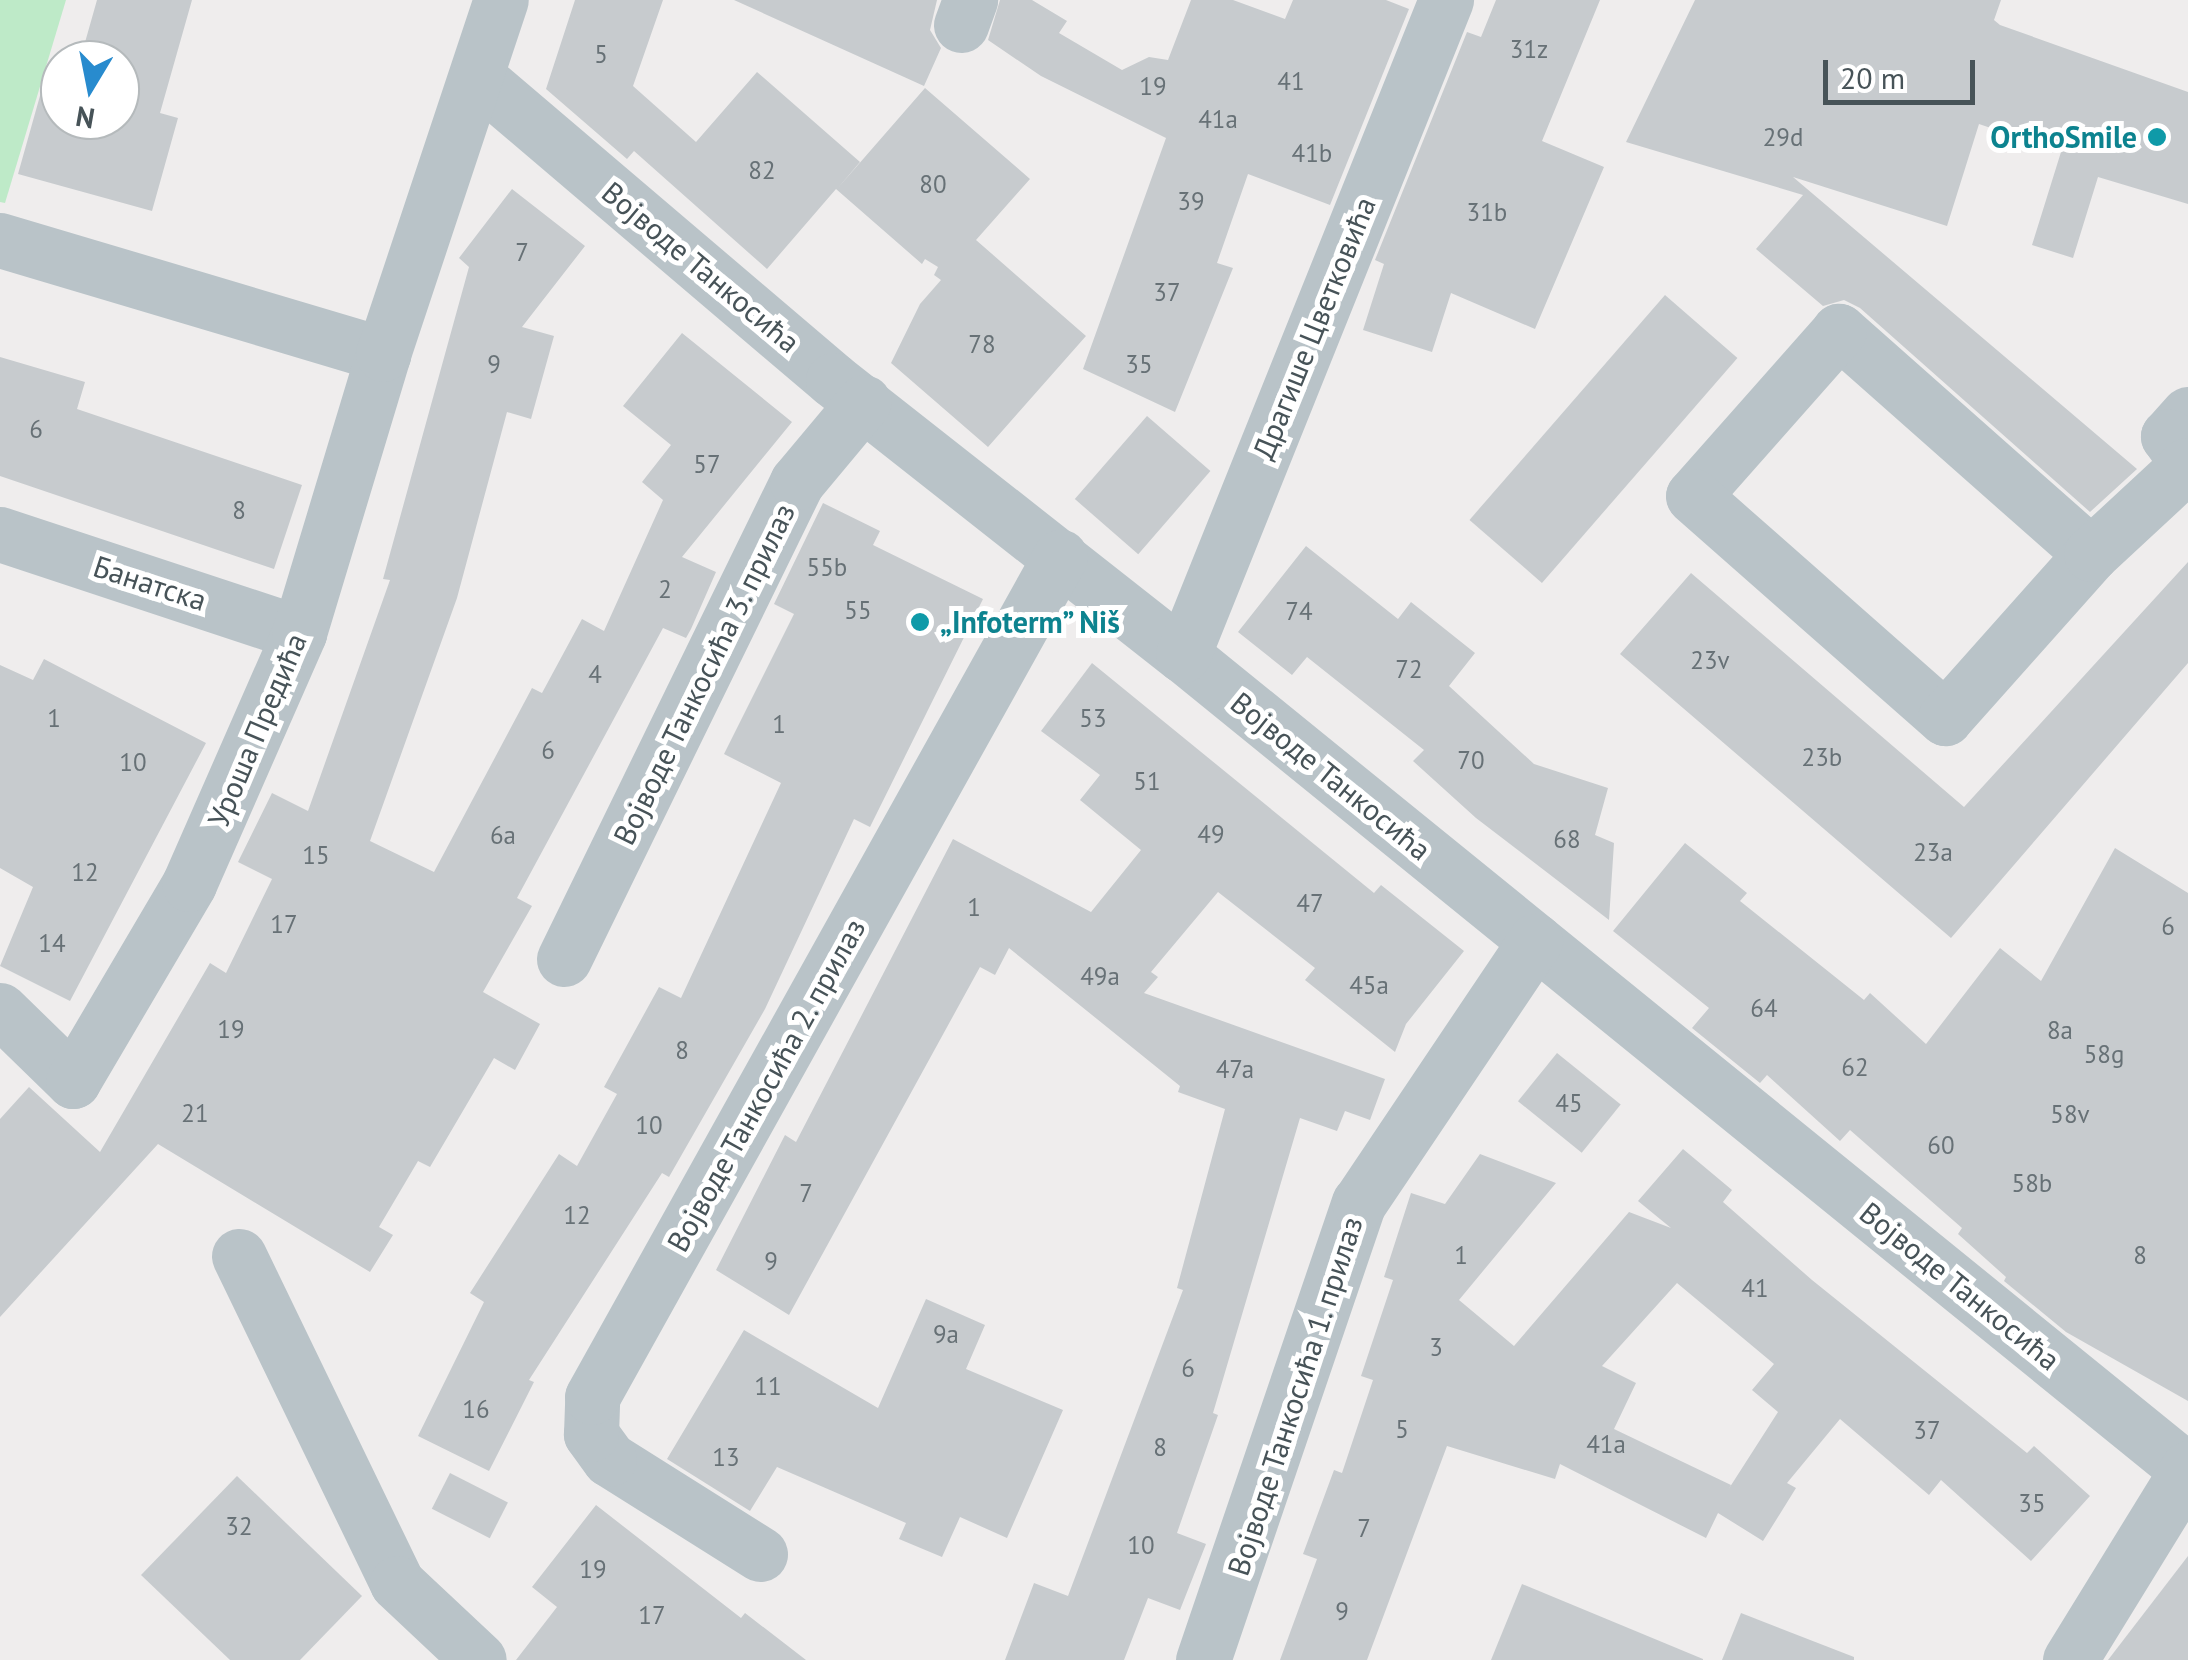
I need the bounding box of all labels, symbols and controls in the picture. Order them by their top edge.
house number: 31z [1510,34,1548,64]
house number: 5 [594,39,608,69]
north arrow [40,40,140,140]
scale bar [1828,40,1980,102]
text: 20 m [1840,58,1905,97]
house number: 41 [1277,66,1305,96]
house number: 19 [1139,71,1167,101]
text: N [73,98,97,138]
house number: 41a [1198,104,1238,134]
place label: OrthoSmile [1990,119,2137,155]
house number: 29d [1763,122,1803,152]
marker: OrthoSmile [2146,126,2168,148]
house number: 41b [1292,138,1332,168]
house number: 82 [748,155,776,185]
house number: 80 [919,169,947,199]
street label: Војводе Танкосића [595,174,807,360]
house number: 39 [1177,186,1205,216]
street label: Драгише Цветковића [1245,192,1383,464]
house number: 31b [1467,197,1507,227]
house number: 7 [515,237,529,267]
house number: 37 [1153,277,1181,307]
house number: 78 [968,329,996,359]
house number: 9 [487,349,501,379]
house number: 35 [1125,349,1153,379]
house number: 6 [29,414,43,444]
house number: 57 [693,449,721,479]
house number: 8 [232,495,246,525]
street label: Војводе Танкосића 3. прилаз [605,496,803,852]
street label: Банатска [89,548,211,618]
house number: 55b [807,552,847,582]
house number: 2 [658,574,672,604]
house number: 55 [844,595,872,625]
house number: 74 [1285,596,1313,626]
place label: „Infoterm” Niš [940,604,1123,640]
marker: „Infoterm” Niš [909,611,931,633]
street label: Уроша Предића [200,628,314,832]
house number: 23v [1690,645,1730,675]
house number: 72 [1395,654,1423,684]
house number: 4 [588,659,602,689]
street label: Војводе Танкосића [1223,684,1439,868]
house number: 1 [47,703,61,733]
house number: 53 [1079,703,1107,733]
house number: 1 [772,709,786,739]
house number: 6 [541,735,555,765]
house number: 23b [1802,742,1842,772]
house number: 70 [1457,745,1485,775]
house number: 10 [119,747,147,777]
house number: 51 [1133,766,1161,796]
house number: 49 [1197,819,1225,849]
house number: 6a [490,820,516,850]
house number: 68 [1553,824,1581,854]
house number: 23a [1913,837,1953,867]
house number: 15 [302,840,330,870]
house number: 12 [71,857,99,887]
house number: 47 [1296,888,1324,918]
house number: 1 [967,892,981,922]
house number: 17 [270,909,298,939]
street label: Војводе Танкосића 2. прилаз [659,911,873,1259]
house number: 6 [2161,911,2175,941]
house number: 14 [38,928,66,958]
house number: 49a [1080,961,1120,991]
house number: 45a [1349,970,1389,1000]
house number: 64 [1750,993,1778,1023]
house number: 19 [217,1014,245,1044]
house number: 8a [2047,1015,2073,1045]
house number: 8 [675,1035,689,1065]
house number: 58g [2084,1039,2124,1069]
house number: 62 [1841,1052,1869,1082]
house number: 47a [1216,1054,1254,1084]
house number: 45 [1555,1088,1583,1118]
house number: 21 [181,1098,209,1128]
house number: 58v [2050,1099,2090,1129]
house number: 10 [635,1110,663,1140]
house number: 60 [1927,1130,1955,1160]
house number: 58b [2012,1168,2052,1198]
house number: 7 [799,1178,813,1208]
street label: Војводе Танкосића [1852,1194,2068,1378]
house number: 12 [563,1200,591,1230]
street label: Војводе Танкосића 1. прилаз [1219,1211,1371,1581]
house number: 1 [1454,1240,1468,1270]
house number: 8 [2133,1240,2147,1270]
house number: 9 [764,1246,778,1276]
house number: 41 [1741,1273,1769,1303]
house number: 9a [933,1319,959,1349]
house number: 3 [1429,1332,1443,1362]
house number: 6 [1181,1353,1195,1383]
house number: 11 [754,1371,782,1401]
house number: 16 [462,1394,490,1424]
house number: 5 [1395,1414,1409,1444]
house number: 37 [1913,1415,1941,1445]
house number: 41a [1586,1429,1626,1459]
house number: 8 [1153,1432,1167,1462]
house number: 13 [712,1442,740,1472]
house number: 35 [2018,1488,2046,1518]
house number: 32 [225,1511,253,1541]
house number: 7 [1357,1513,1371,1543]
house number: 10 [1127,1530,1155,1560]
house number: 19 [579,1554,607,1584]
house number: 9 [1335,1596,1349,1626]
house number: 17 [638,1600,666,1630]

